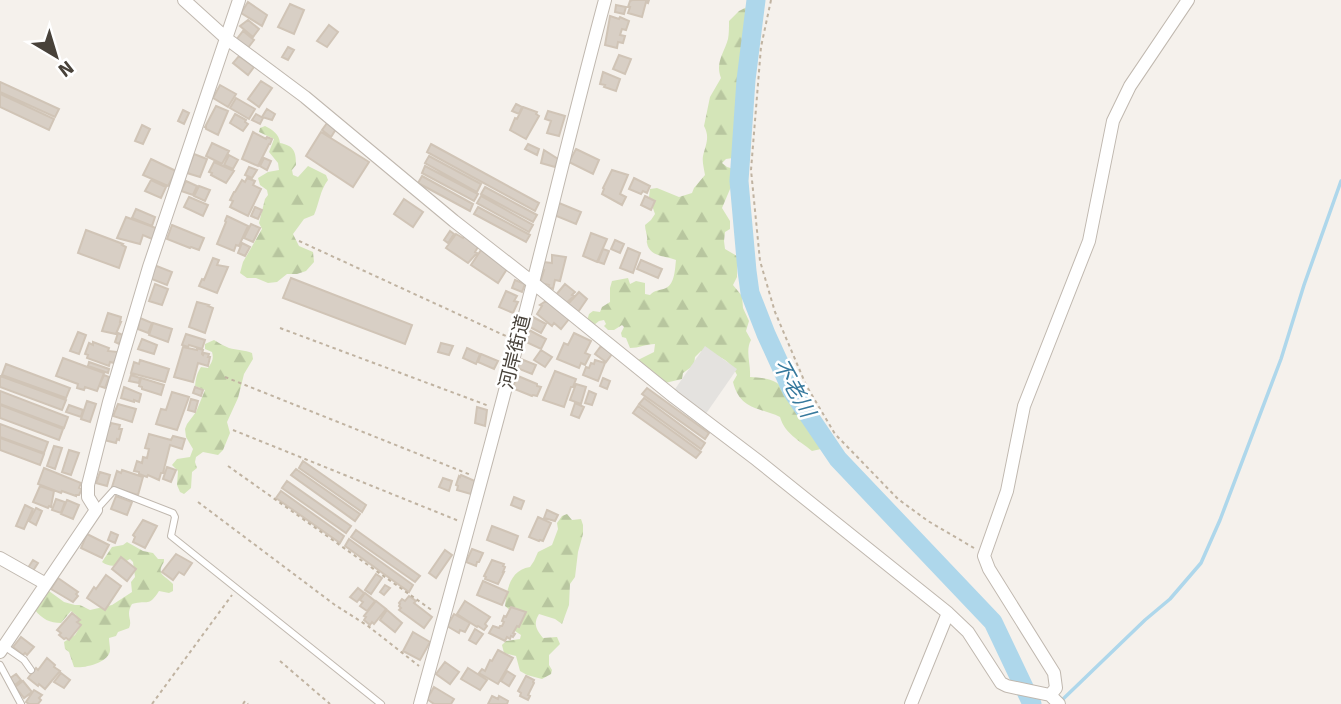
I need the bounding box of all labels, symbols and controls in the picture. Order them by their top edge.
north arrow [21,21,91,91]
text: N [53,55,78,82]
street label: 河岸街道 [494,312,536,392]
water label: 不老川 [767,354,822,424]

